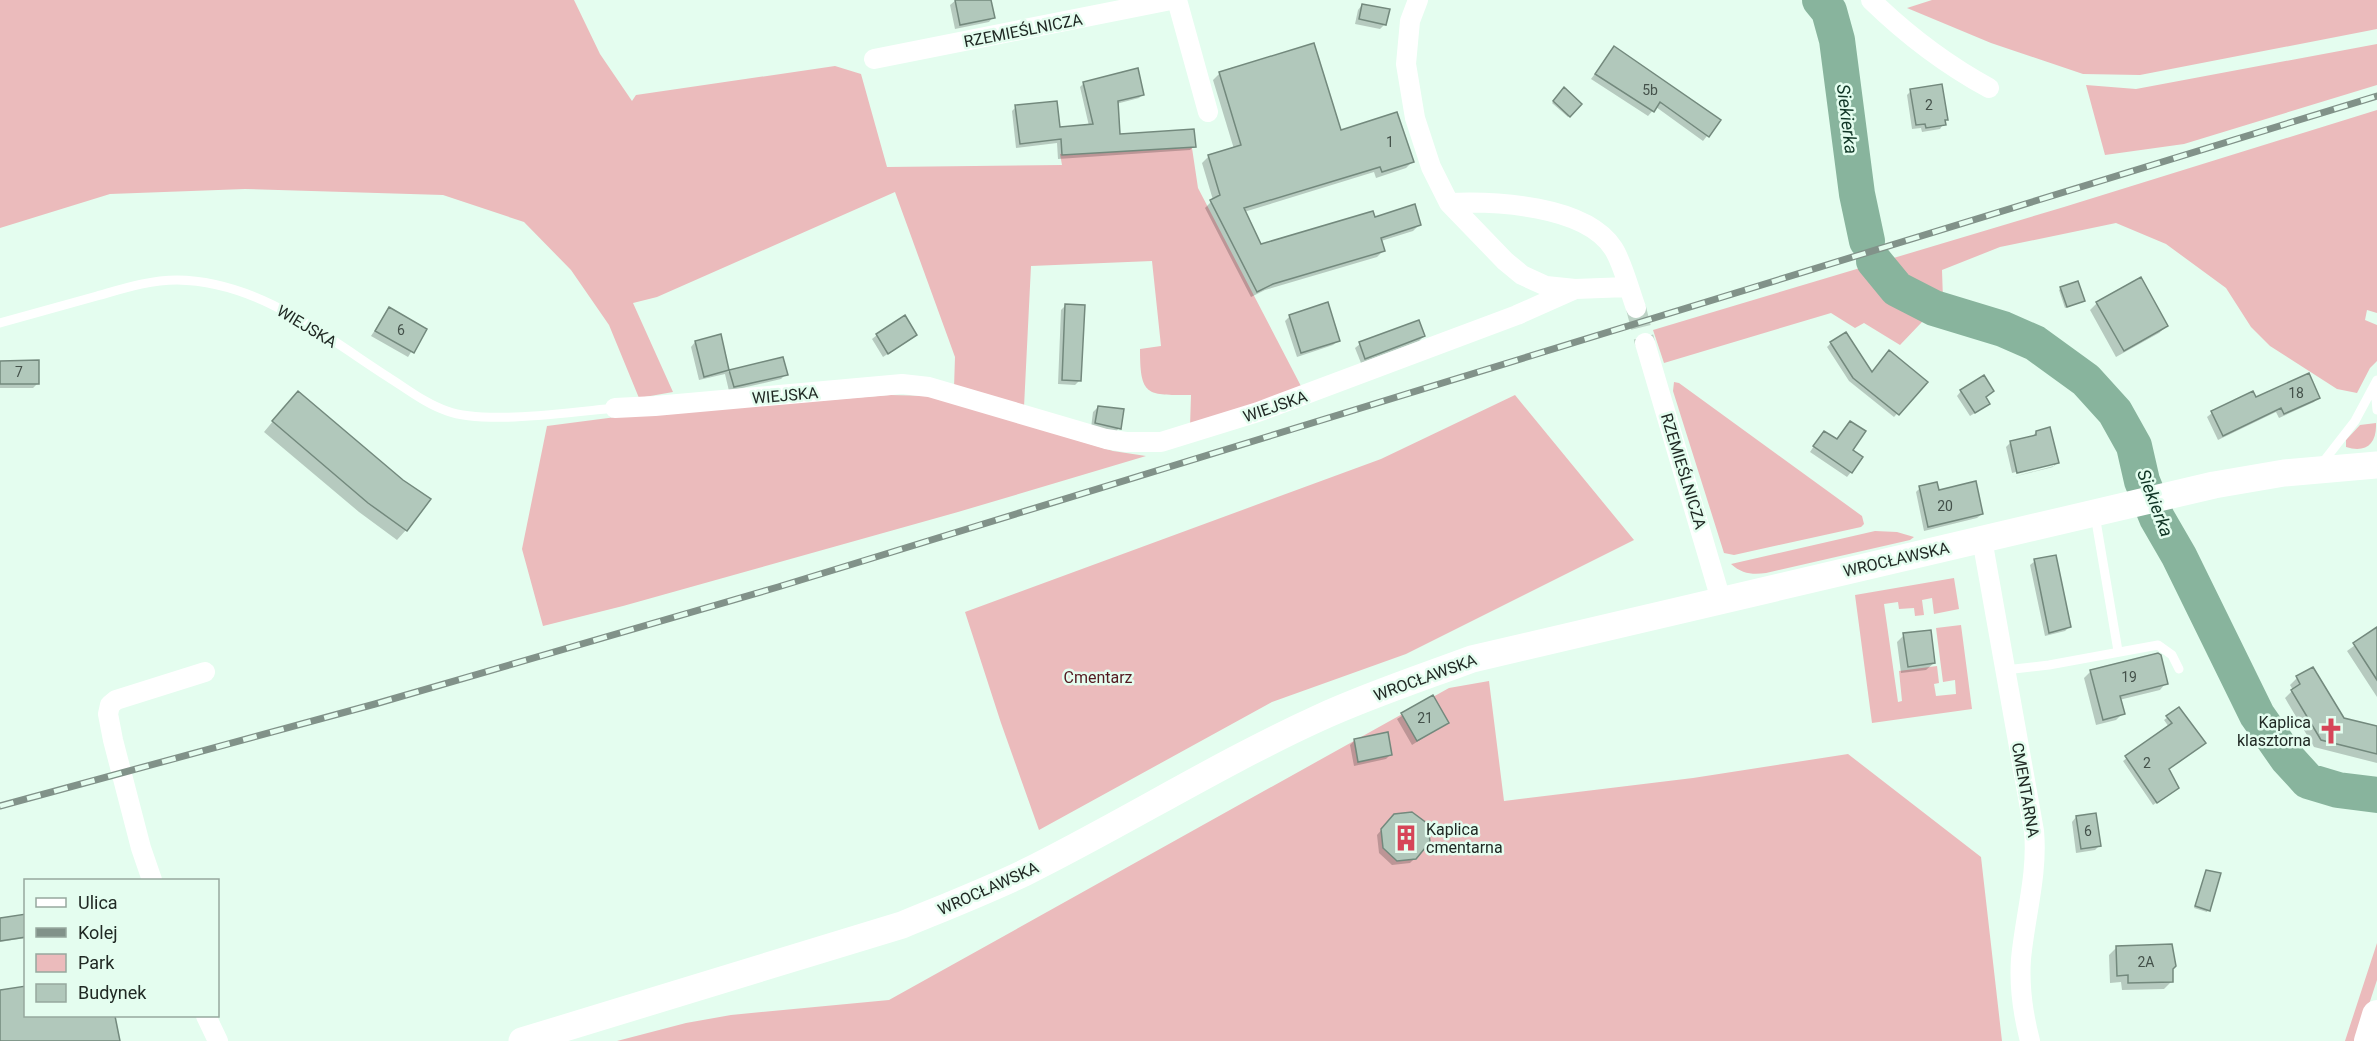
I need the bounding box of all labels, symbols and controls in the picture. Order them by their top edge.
street label: RZEMIEŚLNICZA [962,9,1085,51]
house number: 5b [1642,82,1658,98]
water label: Siekierka [1833,83,1862,155]
house number: 2 [1925,97,1933,113]
house number: 1 [1386,134,1394,150]
street label: WIEJSKA [273,301,341,352]
house number: 6 [397,322,405,338]
house number: 7 [15,364,23,380]
street label: WIEJSKA [751,383,820,408]
house number: 18 [2288,385,2304,401]
street label: WIEJSKA [1241,386,1310,426]
street label: RZEMIEŚLNICZA [1657,411,1711,532]
water label: Siekierka [2133,466,2178,539]
house number: 20 [1937,498,1953,514]
street label: WROCŁAWSKA [1841,538,1951,581]
street label: WROCŁAWSKA [1371,650,1480,705]
park label: Cmentarz [1063,668,1133,687]
house number: 19 [2121,669,2137,685]
house number: 21 [1417,710,1433,726]
place label: Kaplica klasztorna [2237,713,2311,750]
church icon: Kaplica klasztorna [2316,716,2346,746]
street label: CMENTARNA [2008,741,2043,839]
house number: 2 [2143,755,2151,771]
place label: Kaplica cmentarna [1426,820,1503,857]
building icon: Kaplica cmentarna [1391,823,1421,853]
house number: 6 [2084,823,2092,839]
street label: WROCŁAWSKA [935,858,1042,919]
legend [24,879,219,1017]
text: Ulica [78,892,118,913]
text: Kolej [78,922,118,943]
text: Park [78,952,115,973]
house number: 2A [2137,954,2155,970]
text: Budynek [78,982,147,1003]

